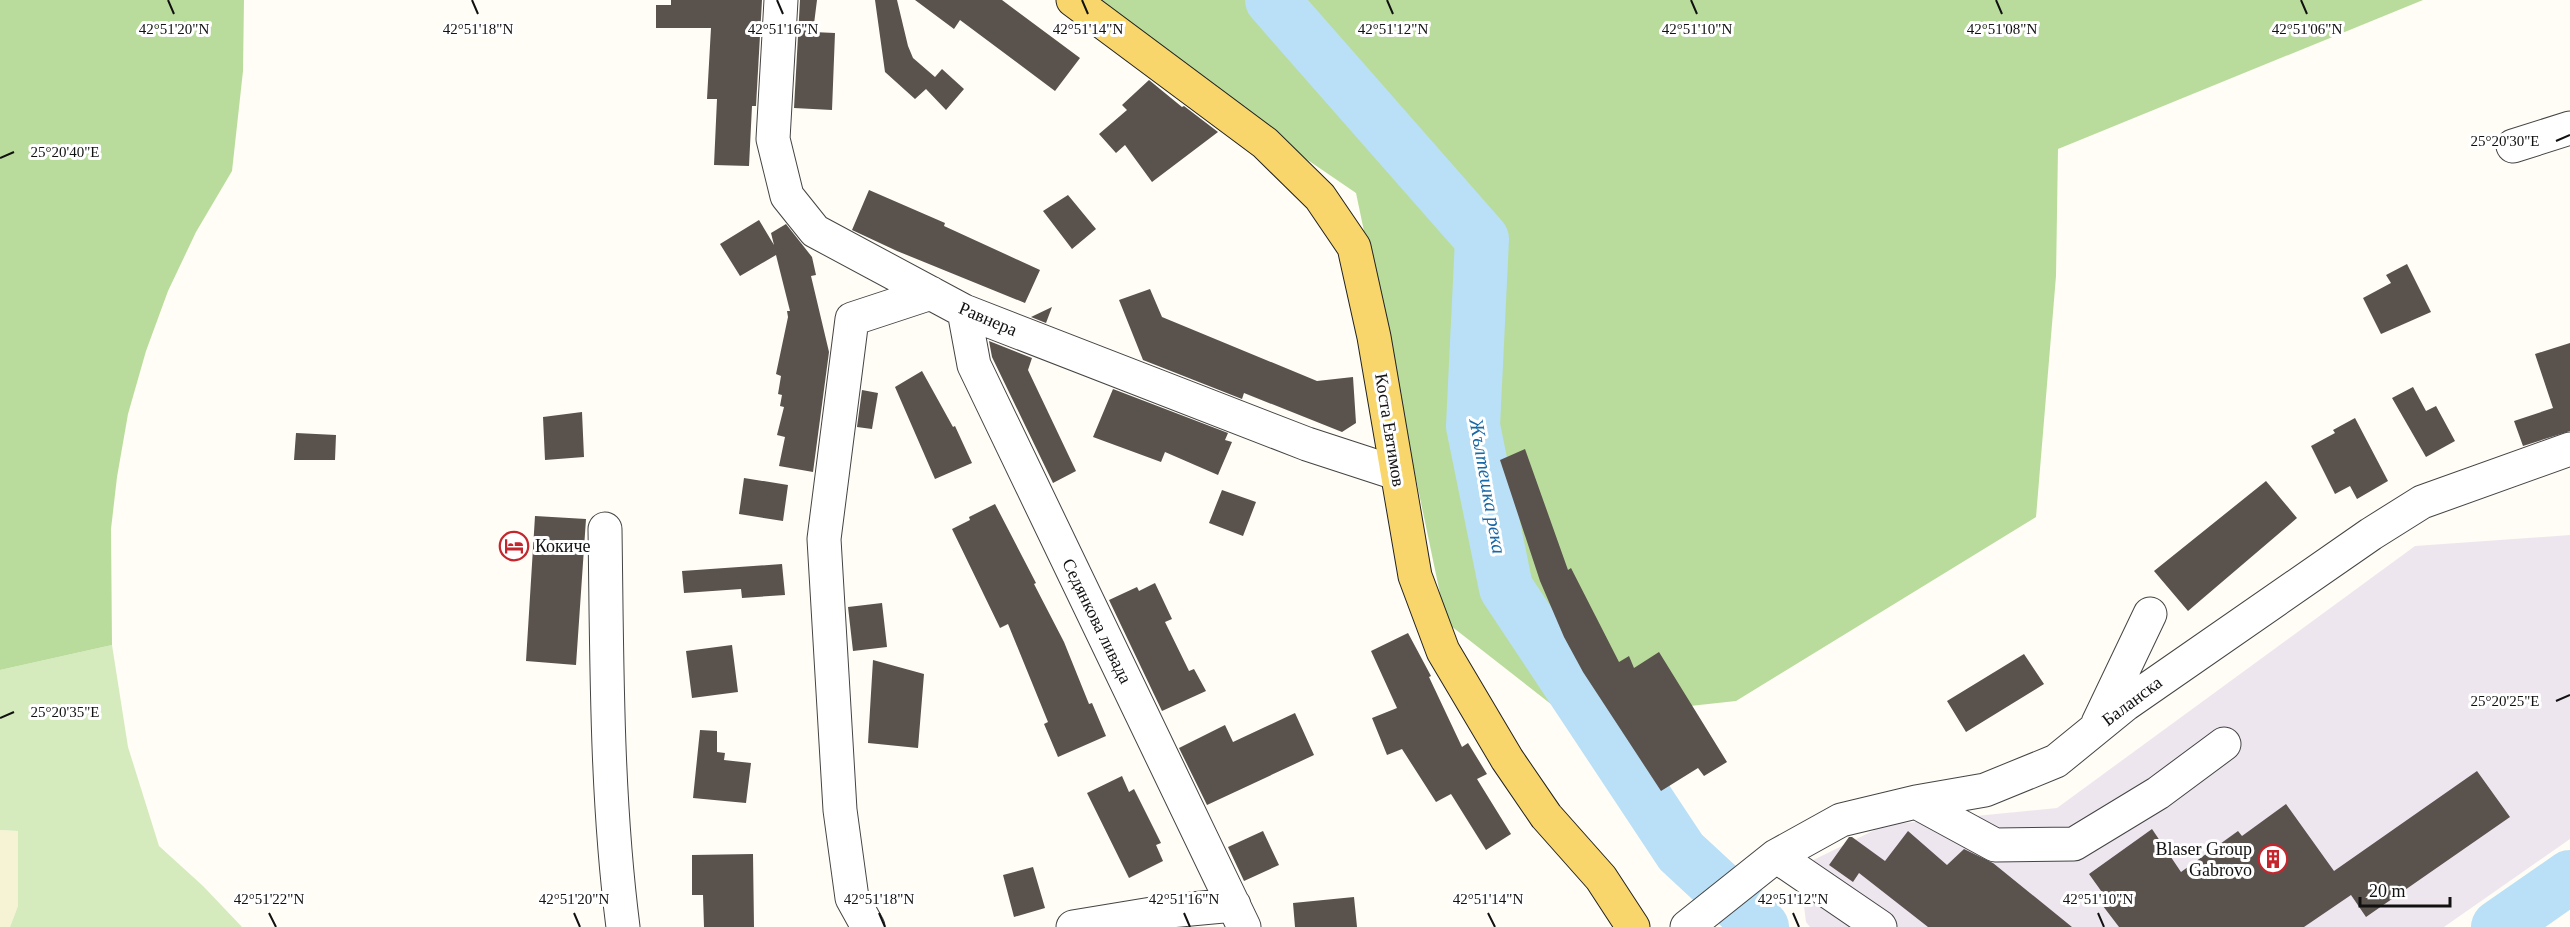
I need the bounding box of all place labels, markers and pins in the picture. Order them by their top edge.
hotel icon: Кокиче [498,530,530,562]
place label: Кокиче [535,536,591,556]
place label: Blaser Group Gabrovo [2156,839,2252,880]
building icon: Blaser Group Gabrovo [2257,843,2289,875]

